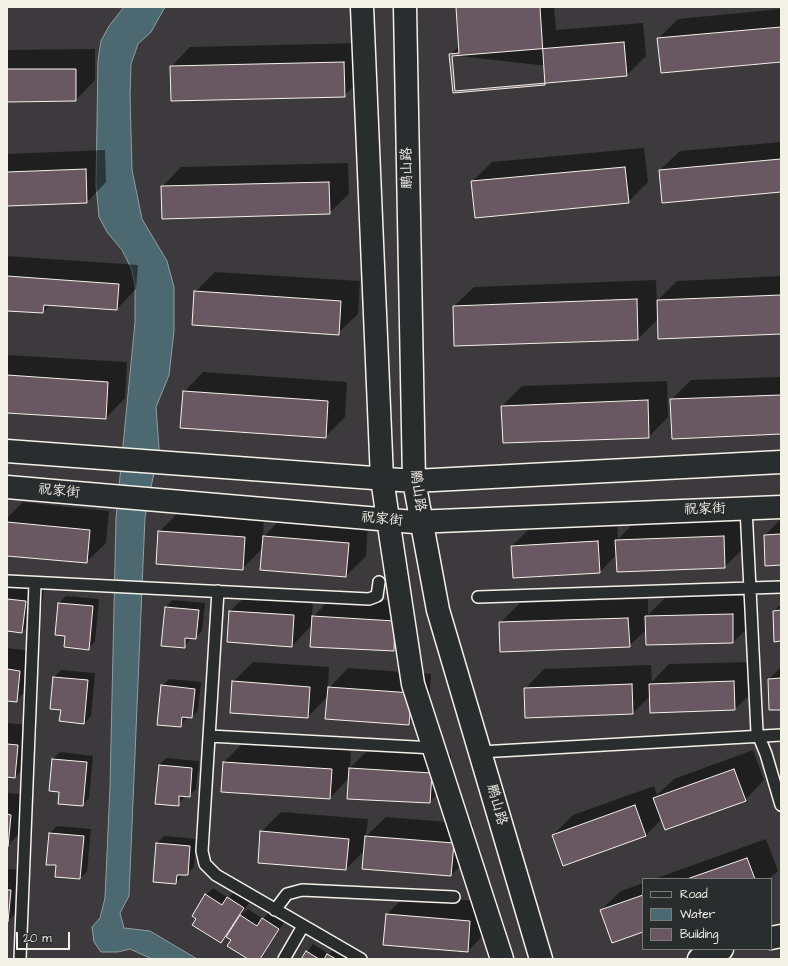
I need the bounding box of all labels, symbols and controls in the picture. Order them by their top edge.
street label: 鹏山路 [399,147,417,189]
street label: 鹏山路 [406,469,428,513]
street label: 祝家街 [37,482,81,502]
street label: 祝家街 [684,501,726,519]
street label: 祝家街 [360,510,404,530]
street label: 鹏山路 [482,782,510,828]
legend [642,878,772,950]
text: Road [680,886,708,903]
text: Water [680,906,715,923]
scale bar [18,924,72,950]
text: Building [680,926,718,943]
text: 20 m [23,930,52,947]

